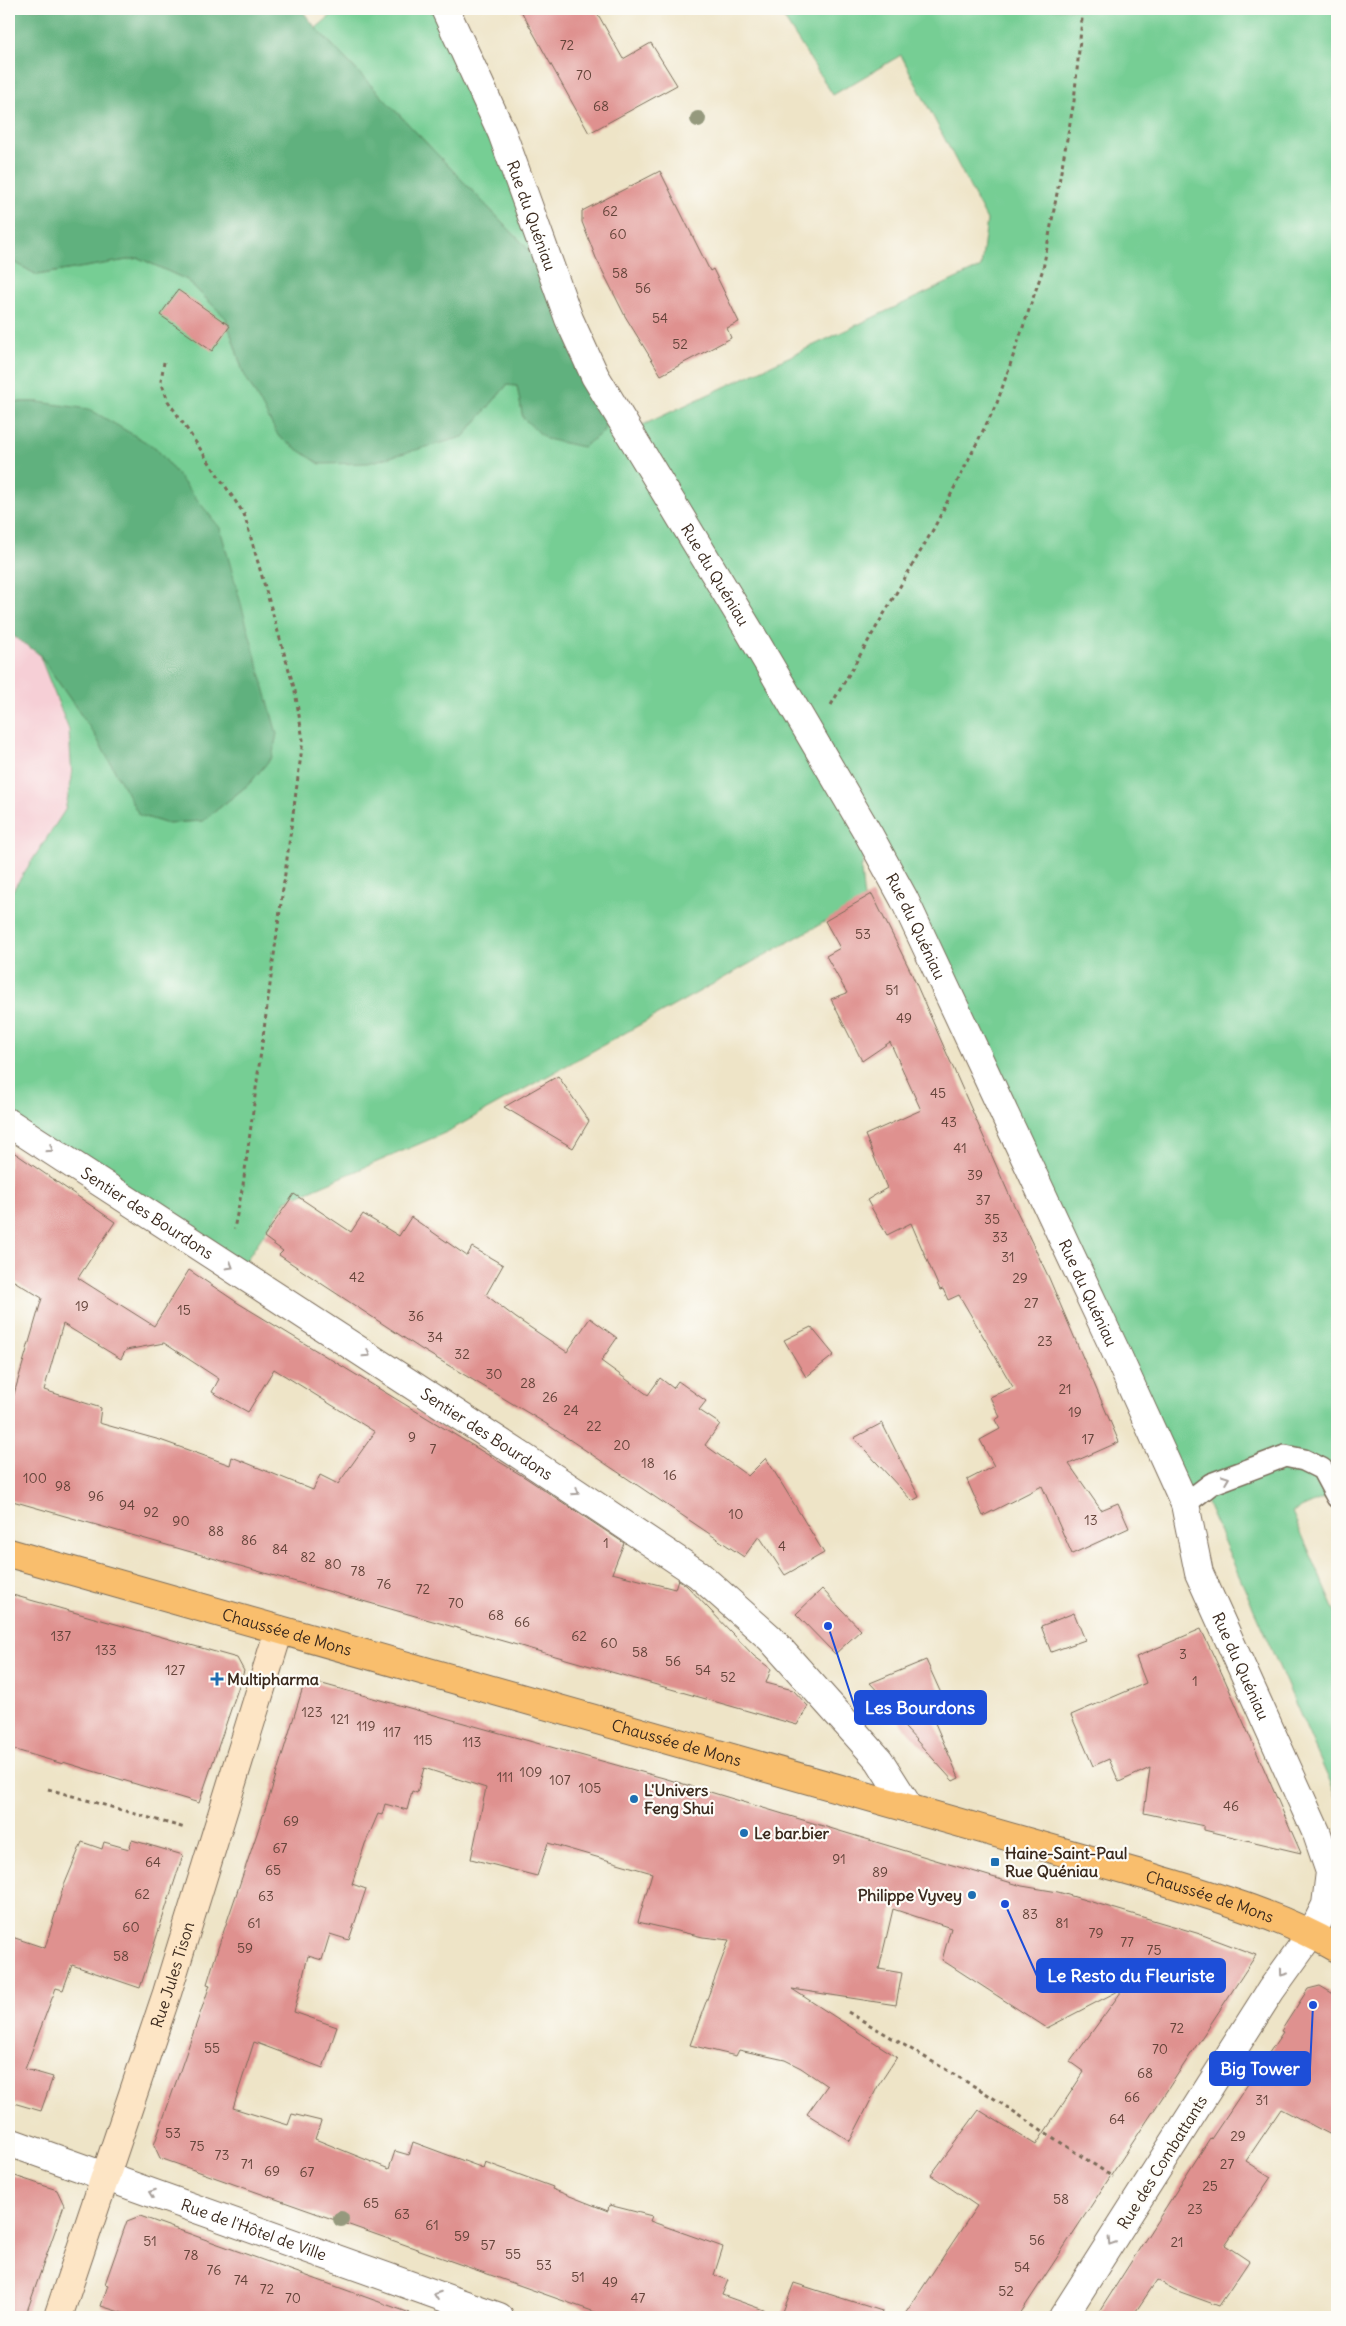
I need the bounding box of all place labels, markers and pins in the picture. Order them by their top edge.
place label: Multipharma [227,1669,319,1690]
marker: Multipharma [211,1673,223,1685]
callout: Les Bourdons [855,1691,986,1724]
place label: L'Univers Feng Shui [644,1780,714,1819]
marker: L'Univers Feng Shui [628,1793,640,1805]
place label: Le bar.bier [754,1823,830,1843]
marker: Le bar.bier [738,1827,750,1839]
place label: Haine-Saint-Paul Rue Quéniau [1005,1843,1127,1881]
marker: Haine-Saint-Paul Rue Quéniau [989,1856,1001,1868]
place label: Philippe Vyvey [858,1885,962,1906]
marker: Philippe Vyvey [966,1889,978,1901]
callout: Le Resto du Fleuriste [1037,1959,1225,1992]
callout: Big Tower [1210,2052,1310,2085]

